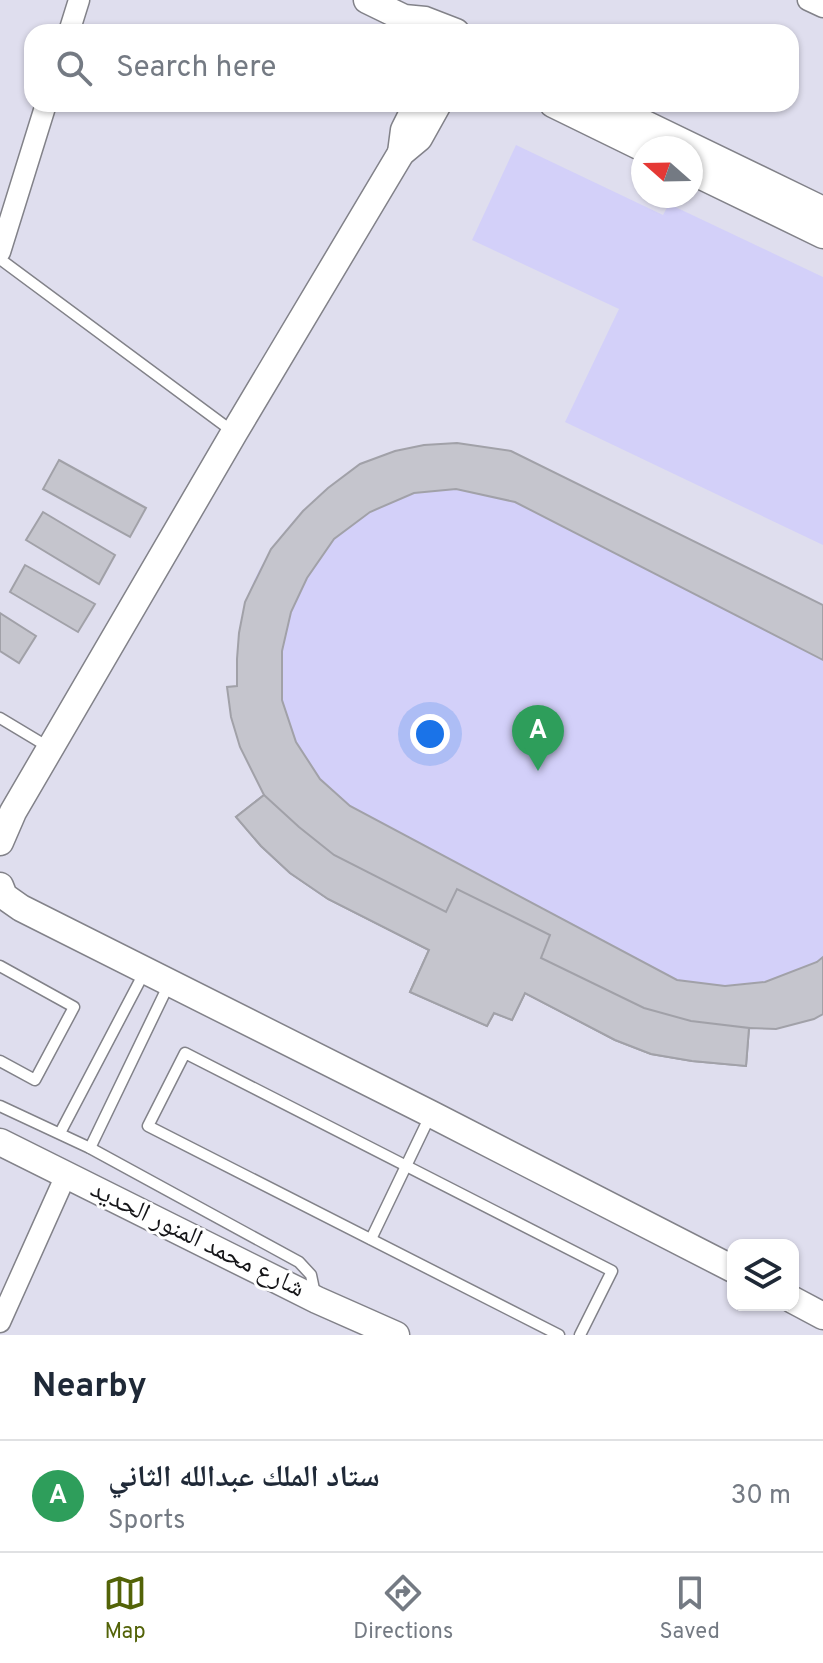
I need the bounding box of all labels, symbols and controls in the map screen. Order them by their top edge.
search box [24,24,799,112]
icon: search [52,46,96,90]
text: Search here [116,50,276,87]
north arrow [631,136,703,208]
pin: A [512,705,564,771]
your location [410,714,450,754]
street label: شارع محمد المنور الحديد [84,1174,310,1306]
map controls [727,1239,799,1311]
button: layers [727,1239,799,1311]
text: Nearby [32,1366,147,1409]
text: ستاد الملك عبدالله الثاني [108,1460,380,1497]
text: A [49,1480,67,1513]
text: 30 m [731,1480,791,1513]
text: Sports [108,1505,185,1538]
tab: Map [103,1571,147,1646]
tab: Directions [353,1571,453,1646]
tab: Saved [659,1571,720,1646]

